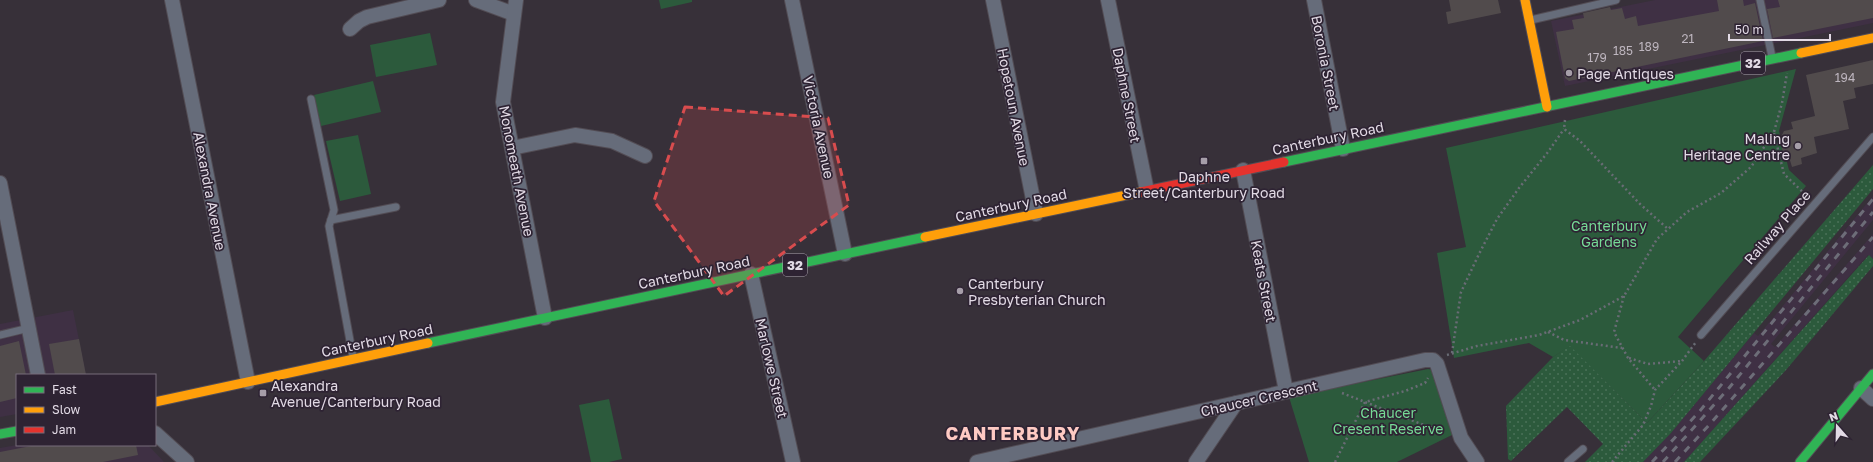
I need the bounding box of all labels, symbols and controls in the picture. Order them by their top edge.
street label: Boronia Street [1308,14,1344,112]
scale bar [1729,16,1830,42]
text: 50 m [1735,22,1763,37]
house number: 21 [1682,31,1695,46]
house number: 189 [1639,39,1659,54]
house number: 185 [1613,43,1633,58]
street label: Daphne Street [1109,46,1145,144]
street label: Hopetoun Avenue [994,47,1034,167]
house number: 179 [1587,50,1607,65]
road number: 32 [1741,52,1765,74]
place label: Page Antiques [1577,65,1674,82]
marker: Page Antiques [1564,68,1574,78]
house number: 194 [1835,70,1855,85]
street label: Victoria Avenue [800,74,838,180]
street label: Monomeath Avenue [496,104,538,238]
street label: Canterbury Road [1271,118,1385,158]
street label: Alexandra Avenue [190,130,230,252]
place label: Maling Heritage Centre [1683,130,1790,163]
marker: Maling Heritage Centre [1793,141,1803,151]
marker: Daphne Street/Canterbury Road [1199,156,1209,166]
place label: Daphne Street/Canterbury Road [1123,168,1285,201]
street label: Canterbury Road [954,185,1068,225]
street label: Railway Place [1740,186,1814,268]
park label: Canterbury Gardens [1571,217,1647,250]
street label: Keats Street [1248,239,1280,323]
street label: Canterbury Road [637,252,751,292]
road number: 32 [783,254,807,276]
place label: Canterbury Presbyterian Church [968,275,1106,308]
marker: Canterbury Presbyterian Church [955,286,965,296]
street label: Marlowe Street [752,316,792,420]
street label: Canterbury Road [320,320,434,360]
legend [16,374,156,446]
street label: Chaucer Crescent [1199,376,1319,420]
place label: Alexandra Avenue/Canterbury Road [271,377,441,410]
text: Fast [52,382,77,397]
marker: Alexandra Avenue/Canterbury Road [258,388,268,398]
text: Slow [52,402,80,417]
park label: Chaucer Cresent Reserve [1333,404,1443,437]
north arrow [1817,406,1857,446]
text: N [1827,409,1840,424]
text: Jam [52,422,76,437]
district label: CANTERBURY [946,422,1080,444]

